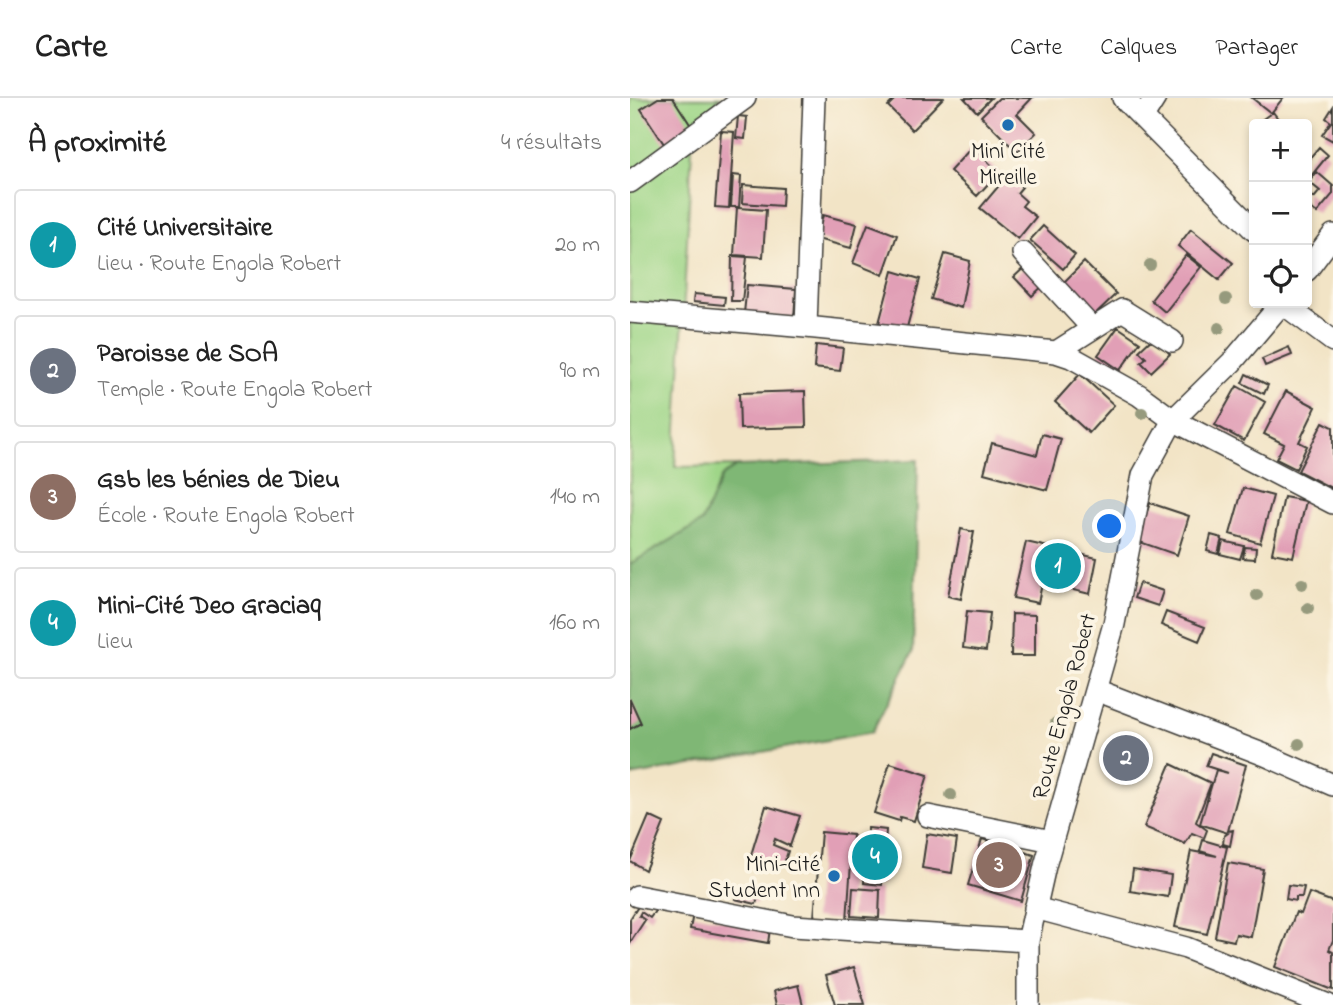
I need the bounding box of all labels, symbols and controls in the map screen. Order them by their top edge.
text: Carte [35,24,107,72]
text: Carte [1010,31,1062,66]
text: Calques [1100,31,1177,66]
text: Partager [1215,31,1298,66]
marker: Mini Cité Mireille [1000,117,1016,133]
map controls [1249,119,1312,308]
button: + [1249,119,1312,182]
text: À proximité [28,122,166,166]
text: 4 résultats [501,127,602,160]
place label: Mini Cité Mireille [971,136,1046,195]
button: − [1249,182,1312,245]
text: Cité Universitaire [97,210,272,248]
text: 1 [49,229,57,262]
text: 20 m [555,229,600,262]
button: locate [1249,245,1312,308]
text: Lieu · Route Engola Robert [97,248,341,281]
text: Paroisse de SOA [97,336,278,374]
text: 2 [47,355,59,388]
text: 90 m [560,355,600,388]
text: Temple · Route Engola Robert [97,374,373,407]
text: Gsb les bénies de Dieu [97,462,340,500]
text: 3 [48,481,58,514]
text: 140 m [550,481,600,514]
text: École · Route Engola Robert [97,500,355,533]
your location [1092,509,1126,543]
pin: 1 [1035,540,1081,592]
text: Mini-Cité Deo Graciaq [97,588,321,626]
text: 4 [48,607,58,640]
text: 160 m [549,607,600,640]
street label: Route Engola Robert [1025,609,1107,804]
text: Lieu [97,626,133,659]
pin: 2 [1103,732,1149,784]
pin: 4 [852,831,898,883]
pin: 3 [976,839,1022,891]
place label: Mini-cité Student Inn [708,849,821,908]
marker: Mini-cité Student Inn [826,868,842,884]

